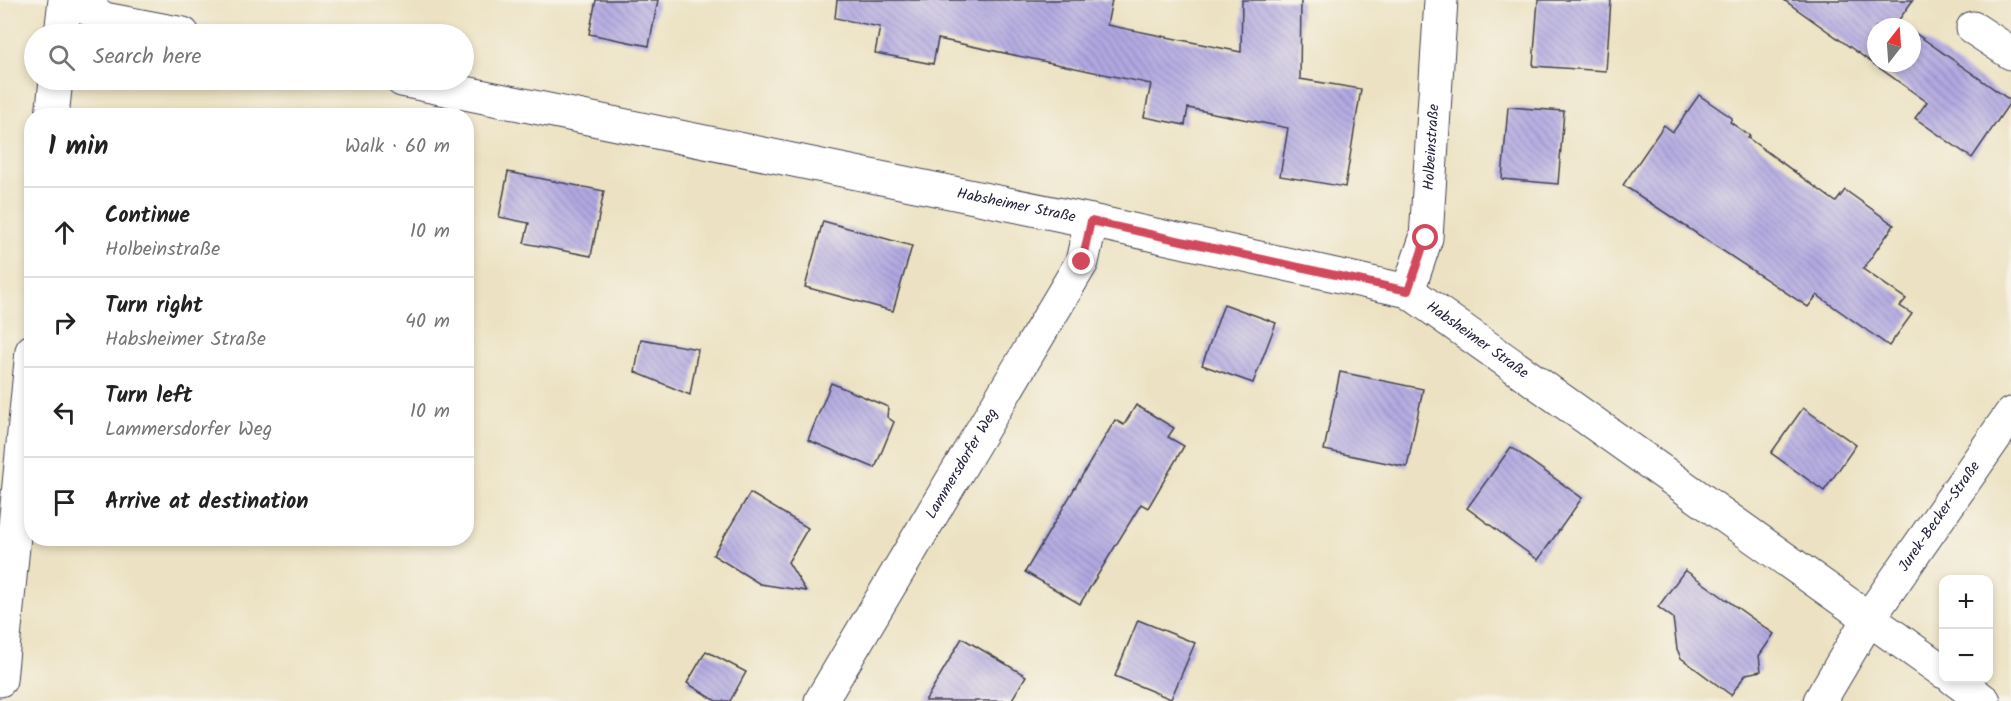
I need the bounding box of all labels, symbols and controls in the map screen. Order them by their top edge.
north arrow [1867,18,1921,72]
search box [24,24,474,90]
text: Search here [93,40,201,75]
icon: search [45,41,78,74]
street label: Holbeinstraße [1417,103,1446,191]
text: 1 min [48,126,108,168]
text: Walk · 60 m [345,131,450,163]
street label: Habsheimer Straße [955,182,1078,230]
text: Continue [105,199,190,234]
icon: ahead [48,216,81,249]
text: 10 m [410,216,450,248]
route start [1412,224,1438,250]
text: Holbeinstraße [105,234,220,266]
route end [1068,248,1094,274]
text: Turn right [105,289,203,324]
street label: Habsheimer Straße [1421,296,1534,385]
icon: right [48,306,81,339]
text: 40 m [405,306,450,338]
text: Habsheimer Straße [105,324,266,356]
text: Turn left [105,379,192,414]
icon: left [48,396,81,429]
text: 10 m [410,396,450,428]
street label: Lammersdorfer Weg [920,404,1004,524]
text: Lammersdorfer Weg [105,414,272,446]
street label: Jurek-Becker-Straße [1893,456,1987,577]
text: Arrive at destination [105,485,308,520]
icon: arrive [48,486,81,519]
map controls [1939,575,1993,683]
button: + [1939,575,1993,629]
button: − [1939,629,1993,683]

